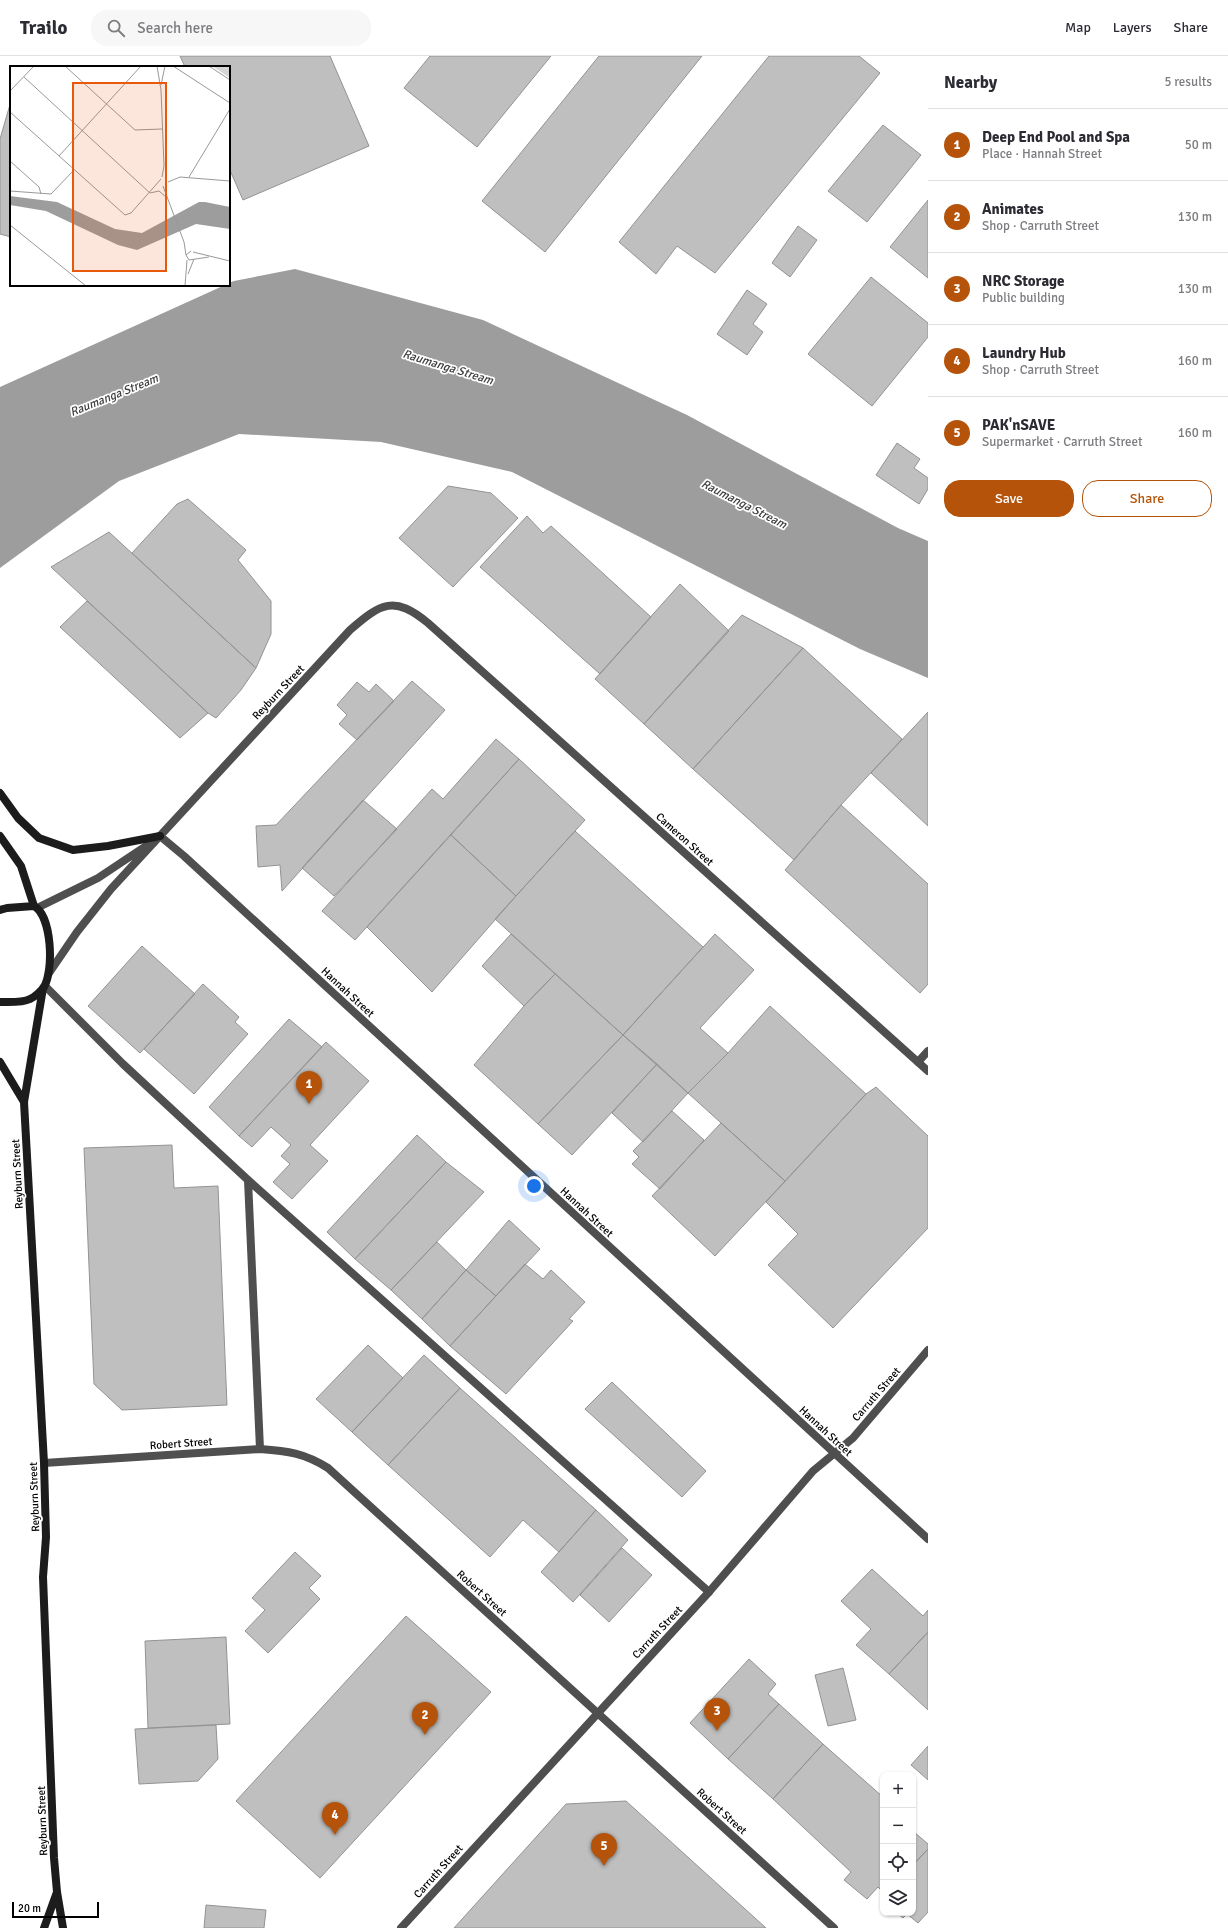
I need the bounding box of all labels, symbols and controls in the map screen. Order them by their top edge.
search box [91,10,371,46]
text: Trailo [20,16,67,40]
icon: search [105,17,127,39]
text: Search here [137,19,213,37]
text: Map [1065,19,1091,36]
text: Layers [1113,19,1152,36]
text: Share [1174,19,1208,36]
inset map [10,66,230,286]
text: Nearby [944,72,997,93]
text: 5 results [1164,74,1212,90]
text: Deep End Pool and Spa [982,128,1130,146]
text: 1 [953,137,961,153]
text: 50 m [1185,137,1212,153]
text: Place · Hannah Street [982,146,1102,162]
text: Animates [982,200,1044,218]
text: 2 [953,209,961,225]
text: 130 m [1178,209,1212,225]
text: Shop · Carruth Street [982,218,1099,234]
text: NRC Storage [982,272,1065,290]
text: 3 [953,281,961,297]
text: 130 m [1178,281,1212,297]
text: Public building [982,290,1065,306]
text: Laundry Hub [982,344,1066,362]
water label: Raumanga Stream [401,347,495,388]
text: 4 [953,353,961,369]
text: 160 m [1178,353,1212,369]
text: Shop · Carruth Street [982,362,1099,378]
water label: Raumanga Stream [68,371,161,420]
text: PAK'nSAVE [982,416,1055,434]
text: 5 [953,425,961,441]
text: 160 m [1178,425,1212,441]
text: Supermarket · Carruth Street [982,434,1143,450]
water label: Raumanga Stream [699,476,789,533]
button: Save [944,480,1074,517]
button: Share [1082,480,1212,517]
street label: Reyburn Street [250,662,307,722]
street label: Cameron Street [653,810,716,869]
street label: Hannah Street [318,965,377,1020]
pin: 1 [296,1071,322,1104]
street label: Reyburn Street [9,1139,26,1209]
your location [524,1176,544,1196]
street label: Hannah Street [557,1185,616,1240]
street label: Carruth Street [849,1365,903,1424]
street label: Hannah Street [796,1404,855,1459]
street label: Robert Street [149,1435,213,1452]
street label: Reyburn Street [27,1462,42,1532]
street label: Robert Street [454,1568,509,1619]
street label: Carruth Street [630,1603,685,1661]
pin: 3 [704,1698,730,1731]
pin: 2 [412,1702,438,1735]
map controls [880,1772,916,1916]
button: + [880,1772,916,1808]
street label: Reyburn Street [35,1786,50,1856]
street label: Robert Street [694,1786,749,1837]
pin: 4 [322,1802,348,1835]
button: − [880,1808,916,1844]
pin: 5 [591,1833,617,1866]
street label: Carruth Street [411,1842,466,1901]
button: locate [880,1844,916,1880]
button: layers [880,1880,916,1916]
scale bar [12,1900,99,1919]
text: 20 m [18,1902,41,1915]

